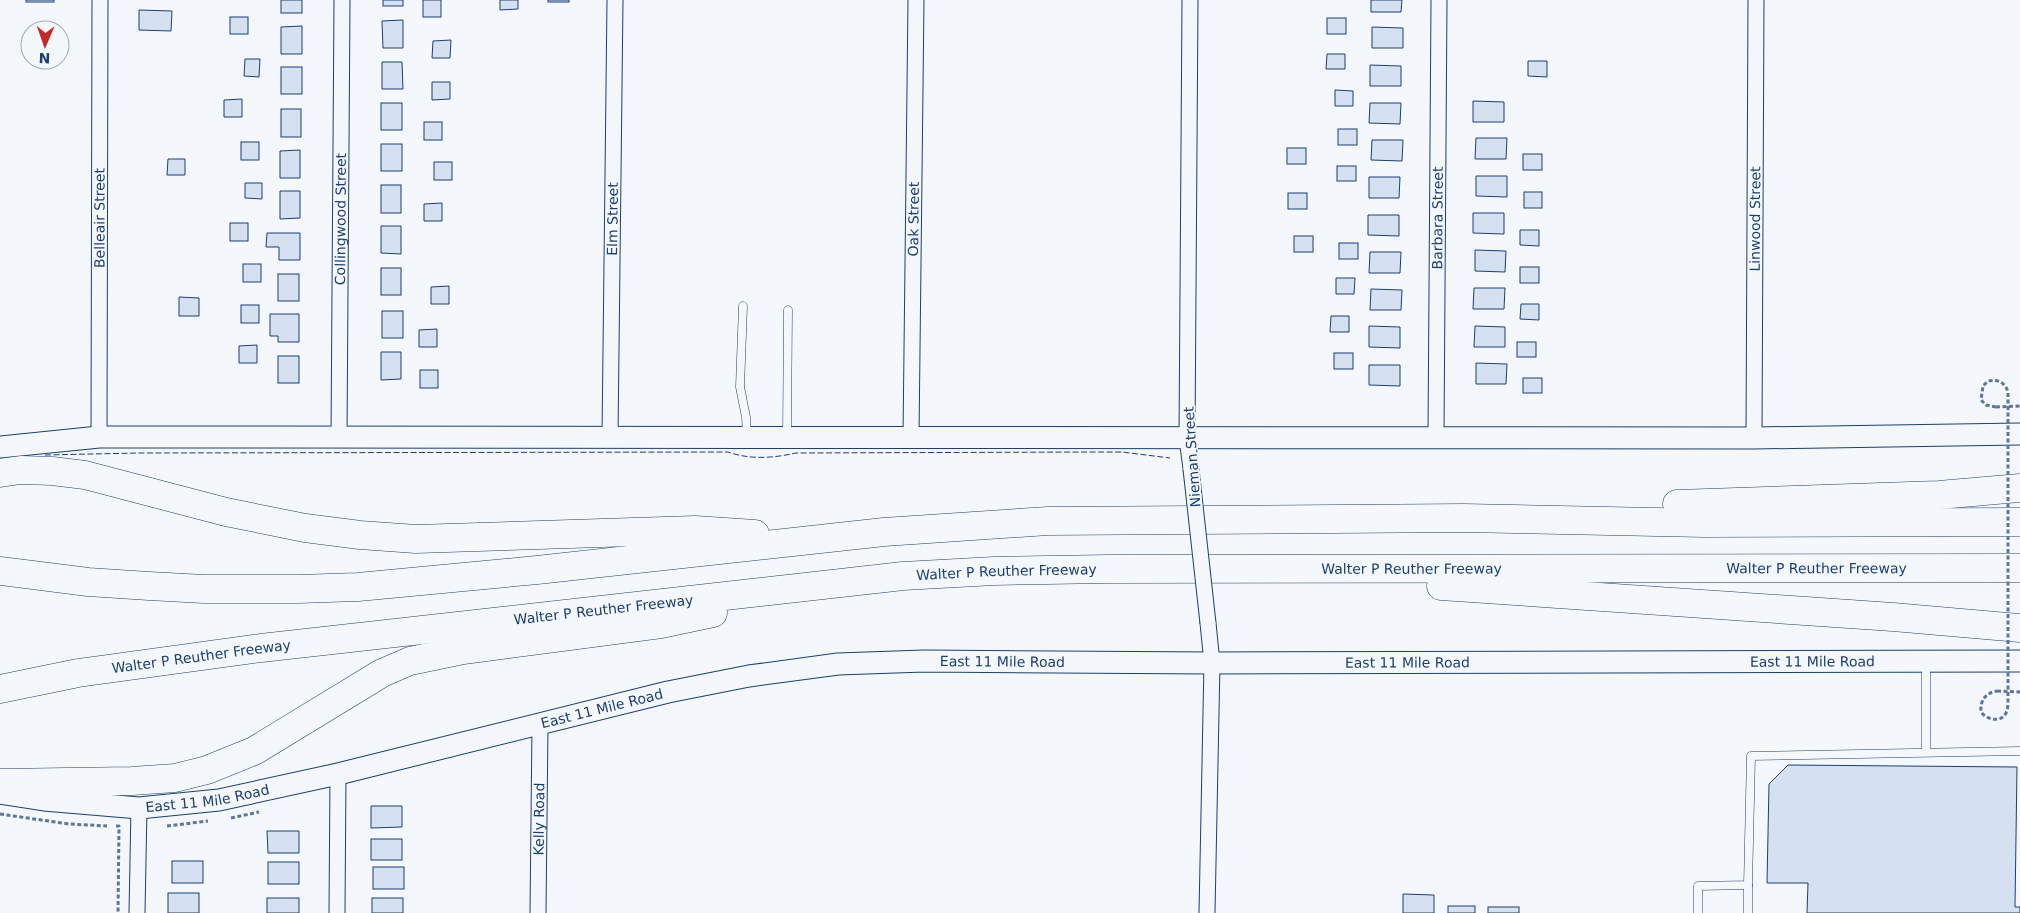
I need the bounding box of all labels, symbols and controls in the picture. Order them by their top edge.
north arrow [20,20,70,70]
text: N [38,50,51,66]
street label: Collingwood Street [332,152,349,285]
street label: Barbara Street [1429,166,1446,269]
street label: Linwood Street [1747,166,1763,272]
street label: Belleair Street [91,168,108,268]
street label: Oak Street [905,181,922,256]
street label: Elm Street [604,182,621,256]
street label: Nieman Street [1180,406,1204,508]
street label: Walter P Reuther Freeway [1726,560,1907,576]
street label: Walter P Reuther Freeway [916,561,1097,583]
street label: Walter P Reuther Freeway [1321,561,1502,577]
street label: Walter P Reuther Freeway [513,592,694,628]
street label: Walter P Reuther Freeway [111,637,292,676]
street label: East 11 Mile Road [940,653,1065,670]
street label: East 11 Mile Road [1750,653,1875,670]
street label: East 11 Mile Road [1345,654,1470,671]
street label: East 11 Mile Road [539,686,665,731]
street label: East 11 Mile Road [145,781,271,815]
street label: Kelly Road [531,783,547,855]

